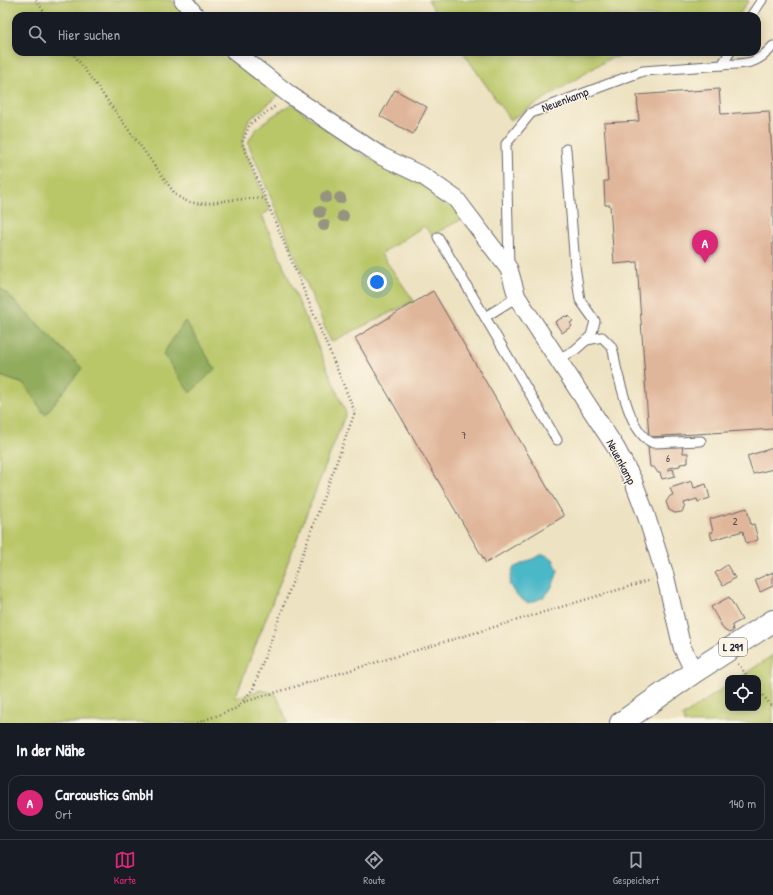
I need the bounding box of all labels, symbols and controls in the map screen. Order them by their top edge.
search box [12,12,761,56]
icon: search [26,23,48,45]
text: Hier suchen [58,24,120,45]
street label: Neuenkamp [539,83,591,116]
pin: A [692,230,718,263]
your location [367,272,387,292]
house number: 7 [462,429,467,442]
street label: Neuenkamp [602,436,640,487]
house number: 6 [666,452,670,465]
house number: 2 [733,515,738,528]
road number: L 291 [719,638,747,656]
map controls [725,675,761,711]
button: locate [725,675,761,711]
text: In der Nähe [16,738,85,761]
text: Carcoustics GmbH [55,784,153,805]
text: A [27,794,33,812]
text: 140 m [729,794,756,812]
text: Ort [55,805,72,823]
tab: Karte [114,849,136,887]
tab: Route [363,849,385,887]
tab: Gespeichert [613,849,659,887]

